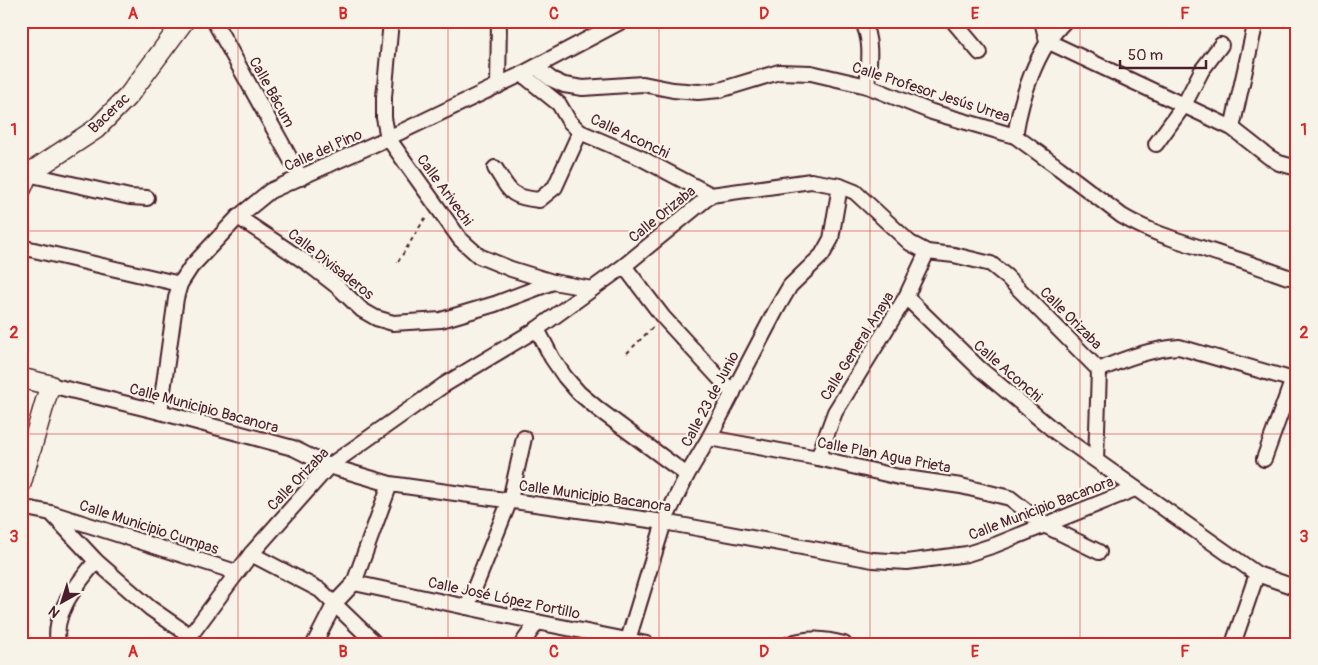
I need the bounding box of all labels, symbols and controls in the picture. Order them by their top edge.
text: A [128,4,139,24]
text: B [338,4,348,24]
text: C [549,4,559,24]
text: D [759,4,769,24]
text: E [971,4,980,24]
text: F [1180,4,1190,24]
scale bar [1120,38,1207,70]
text: 50 m [1128,46,1163,65]
street label: Calle Bácum [244,54,299,131]
street label: Calle Profesor Jesús Urrea [850,58,1012,127]
street label: Bacerac [85,89,134,138]
street label: Calle Aconchi [587,110,673,163]
text: 1 [11,120,17,140]
text: 1 [1301,120,1307,140]
street label: Calle del Pino [281,125,365,176]
street label: Calle Arivechi [412,151,477,230]
street label: Calle Orizaba [625,182,700,247]
street label: Calle Divisaderos [284,225,378,304]
street label: Calle Orizaba [1035,283,1106,354]
street label: Calle General Anaya [816,288,899,404]
text: 2 [10,323,19,343]
text: 2 [1300,323,1309,343]
street label: Calle Aconchi [969,336,1046,407]
street label: Calle 23 de Junio [677,348,744,450]
street label: Calle Municipio Bacanora [127,379,281,438]
street label: Calle Plan Agua Prieta [816,433,952,478]
street label: Calle Orizaba [263,444,333,515]
street label: Calle Municipio Bacanora [966,472,1116,545]
street label: Calle Municipio Bacanora [518,476,672,517]
street label: Calle Municipio Cumpas [77,496,221,559]
text: 3 [10,527,19,547]
text: 3 [1300,527,1309,547]
street label: Calle José López Portillo [426,573,582,624]
north arrow [38,578,88,628]
text: N [45,602,63,621]
text: A [128,642,139,662]
text: B [338,642,348,662]
text: C [549,642,559,662]
text: D [759,642,769,662]
text: E [971,642,980,662]
text: F [1180,642,1190,662]

